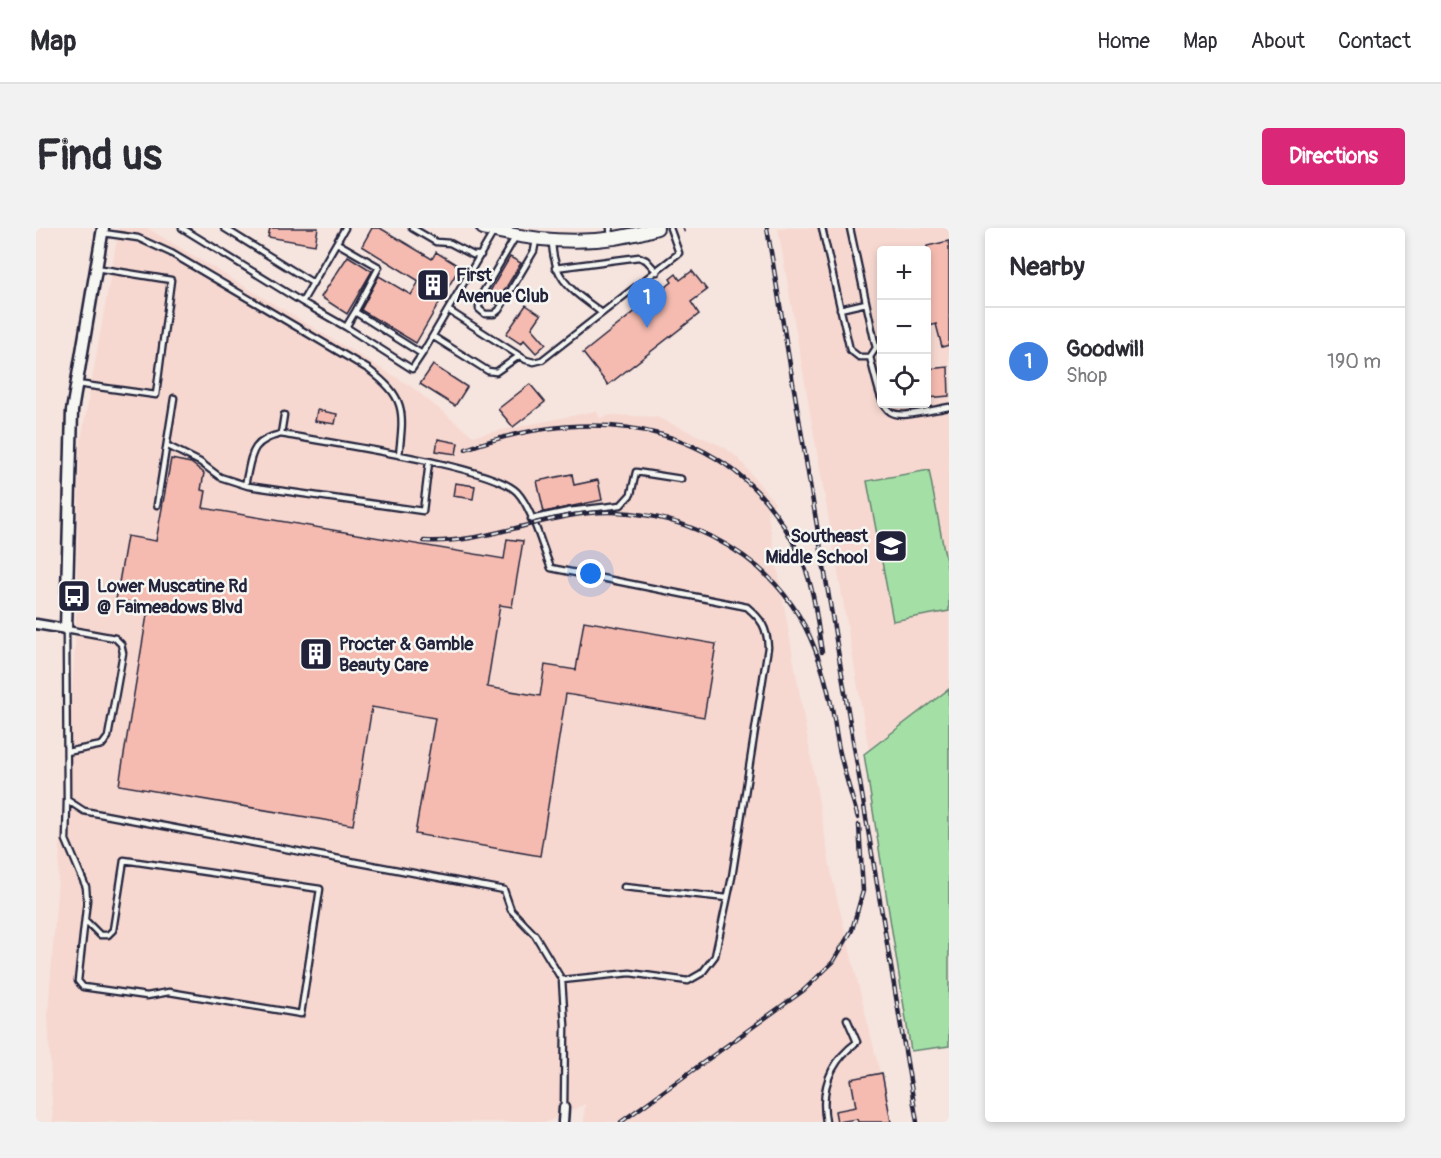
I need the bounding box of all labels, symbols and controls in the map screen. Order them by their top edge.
text: Map [30,24,76,59]
text: Home [1097,28,1150,55]
text: Map [1183,28,1218,55]
text: About [1251,28,1305,55]
text: Contact [1338,28,1411,55]
button: Directions [1262,128,1405,185]
text: Find us [36,130,162,182]
map controls [877,246,931,408]
button: + [877,246,931,300]
text: Nearby [1009,251,1085,283]
place label: First Avenue Club [456,264,549,308]
building icon: First Avenue Club [415,267,451,303]
pin: 1 [628,279,666,328]
button: − [877,300,931,354]
text: Goodwill [1066,335,1144,363]
text: 1 [1025,349,1032,374]
text: 190 m [1327,349,1381,374]
button: locate [877,354,931,408]
text: Shop [1066,363,1107,388]
place label: Southeast Middle School [765,525,869,569]
school or university icon: Southeast Middle School [873,528,909,564]
your location [576,559,605,588]
place label: Lower Muscatine Rd @ Faimeadows Blvd [97,575,248,619]
bus stop icon: Lower Muscatine Rd @ Faimeadows Blvd [56,578,92,614]
place label: Procter & Gamble Beauty Care [339,633,474,677]
building icon: Procter & Gamble Beauty Care [298,636,334,672]

